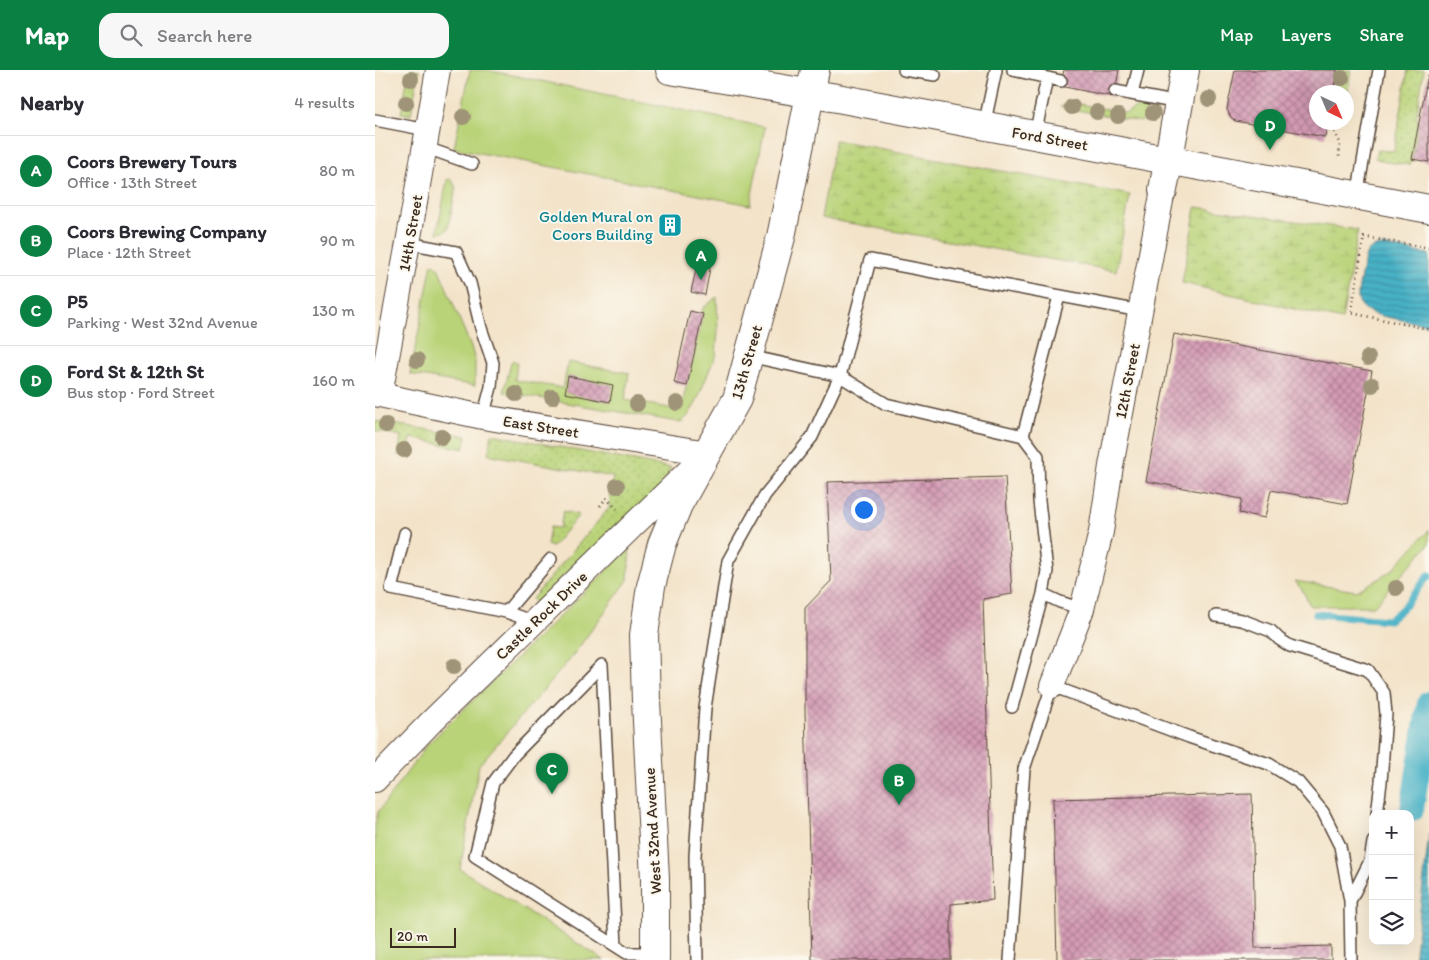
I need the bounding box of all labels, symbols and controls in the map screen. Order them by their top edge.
search box [99,13,449,58]
text: Map [25,21,69,50]
icon: search [117,21,145,49]
text: Search here [157,24,252,47]
text: Map [1220,24,1253,46]
text: Layers [1281,24,1331,46]
text: Share [1359,24,1404,46]
north arrow [1309,85,1354,130]
text: Nearby [20,90,84,115]
text: 4 results [294,93,355,112]
pin: D [1254,109,1286,150]
street label: Ford Street [1010,122,1089,155]
text: Coors Brewery Tours [67,150,237,173]
text: A [31,161,41,180]
text: 80 m [319,161,355,180]
text: Office · 13th Street [67,173,197,192]
street label: 14th Street [394,193,427,273]
place label: Golden Mural on Coors Building [539,207,654,244]
building icon: Golden Mural on Coors Building [657,212,683,238]
text: Coors Brewing Company [67,220,266,243]
text: B [31,231,41,250]
text: 90 m [320,231,355,250]
pin: A [685,239,717,280]
text: Place · 12th Street [67,243,191,262]
text: P5 [67,290,88,313]
text: C [31,301,41,320]
text: 130 m [312,301,355,320]
text: Parking · West 32nd Avenue [67,313,258,332]
street label: 13th Street [727,323,766,402]
street label: 12th Street [1111,342,1144,420]
text: Ford St & 12th St [67,360,204,383]
text: D [31,371,41,390]
text: 160 m [312,371,355,390]
text: Bus stop · Ford Street [67,383,215,402]
street label: East Street [502,411,580,442]
your location [851,497,877,523]
street label: Castle Rock Drive [492,567,591,664]
pin: C [536,753,568,794]
pin: B [883,764,915,805]
street label: West 32nd Avenue [640,767,665,895]
map controls [1369,810,1414,945]
button: + [1369,810,1414,855]
button: − [1369,855,1414,900]
button: layers [1369,900,1414,945]
scale bar [390,925,456,948]
text: 20 m [397,928,428,945]

